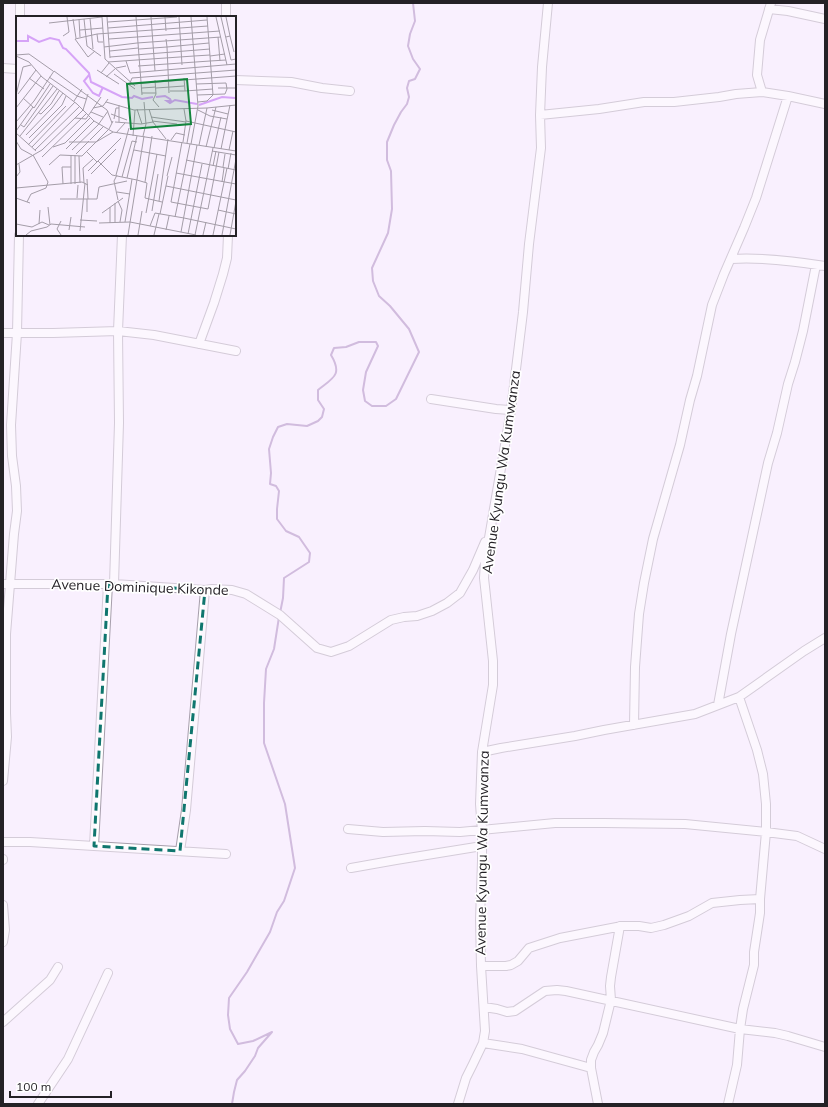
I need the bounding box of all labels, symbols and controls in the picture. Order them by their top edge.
inset map [16,16,236,236]
street label: Avenue Kyungu Wa Kumwanza [478,369,524,575]
street label: Avenue Dominique Kikonde [51,575,229,599]
street label: Avenue Kyungu Wa Kumwanza [471,750,493,956]
scale bar [10,1073,111,1099]
text: 100 m [16,1079,51,1094]

